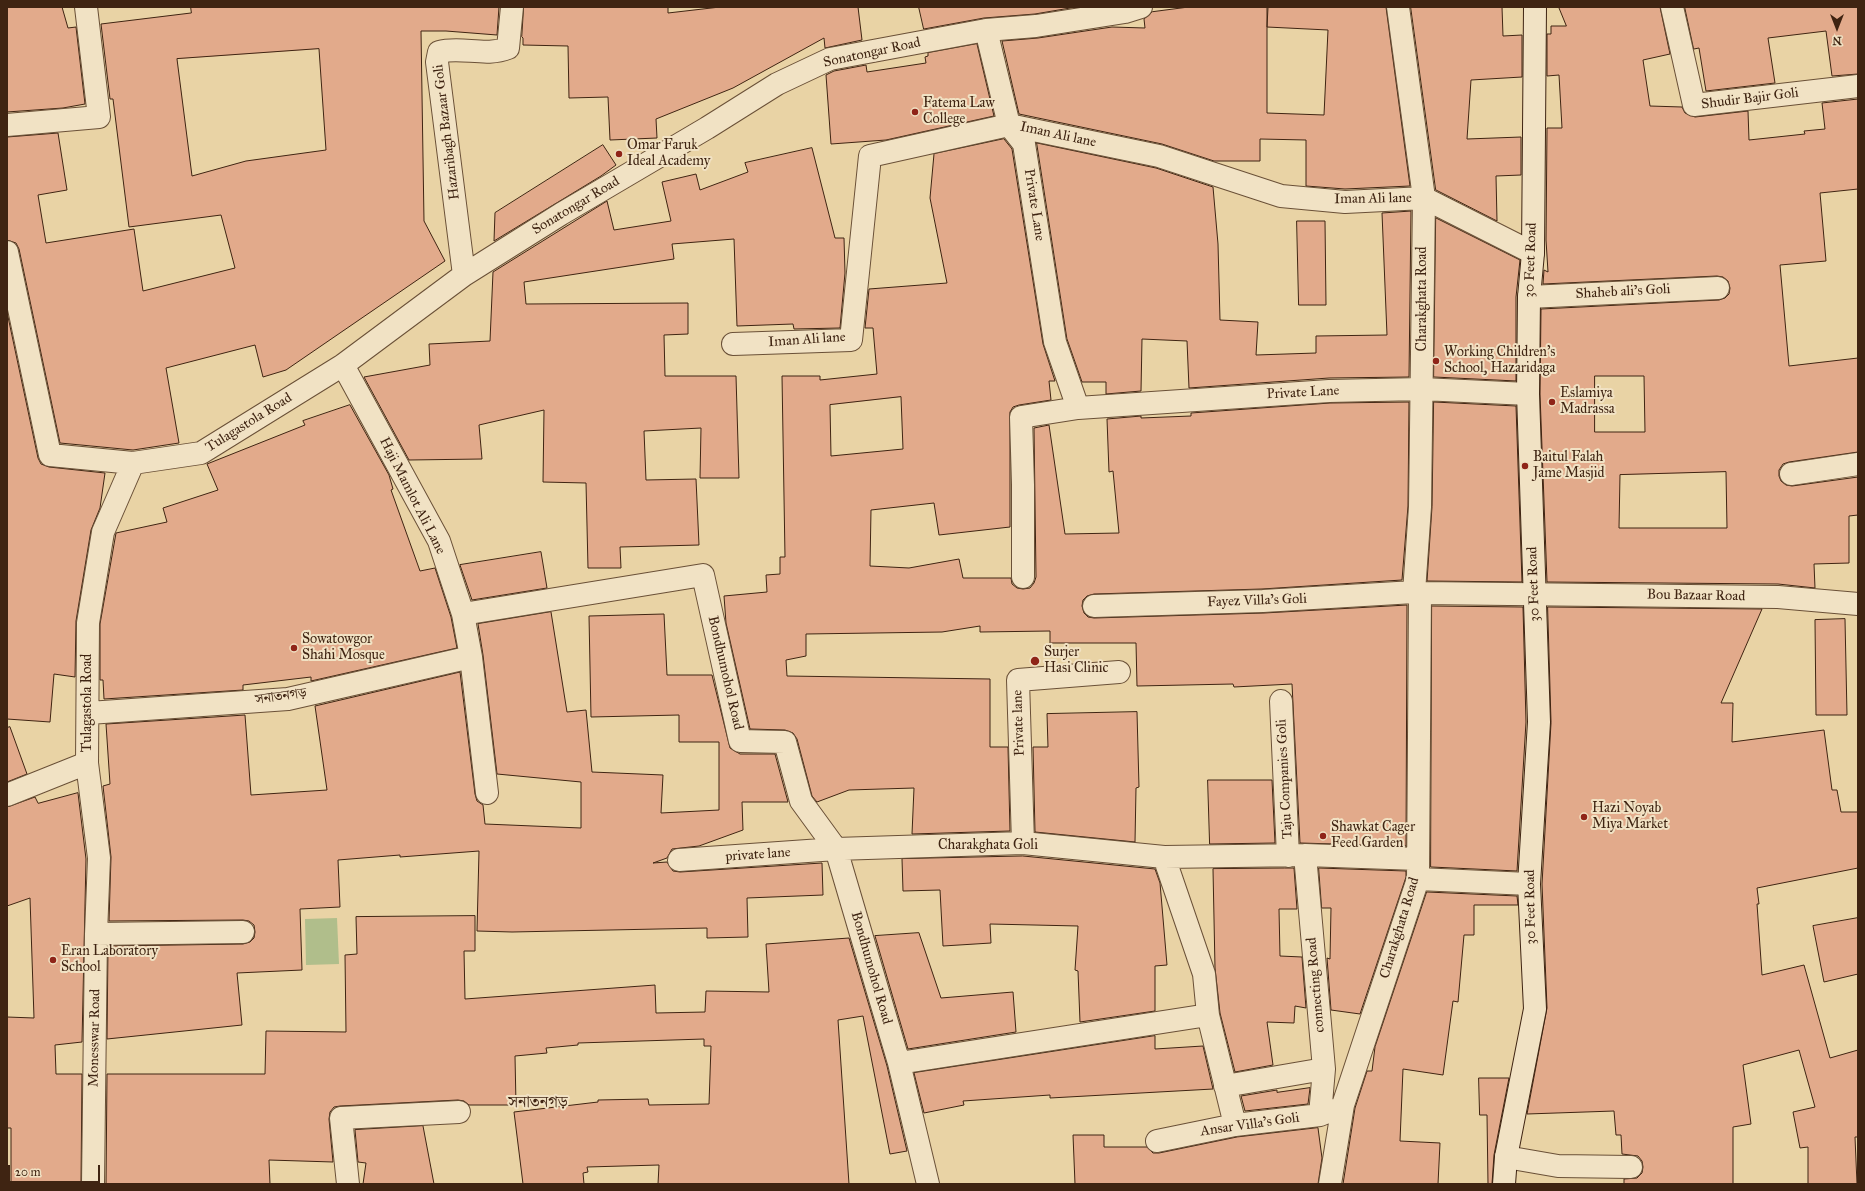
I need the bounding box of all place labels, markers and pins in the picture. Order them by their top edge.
place label: Fatema Law College [923,96,995,128]
marker: Fatema Law College [910,107,920,117]
place label: Omar Faruk Ideal Academy [627,138,710,170]
marker: Omar Faruk Ideal Academy [614,149,624,159]
place label: Working Children's School, Hazaridaga [1444,345,1555,378]
marker: Working Children's School, Hazaridaga [1431,356,1441,366]
place label: Eslamiya Madrassa [1560,386,1615,418]
marker: Eslamiya Madrassa [1547,397,1557,407]
place label: Baitul Falah Jame Masjid [1533,450,1604,482]
marker: Baitul Falah Jame Masjid [1520,461,1530,471]
place label: Sowatowgor Shahi Mosque [302,632,385,664]
marker: Sowatowgor Shahi Mosque [289,643,299,653]
place label: Surjer Hasi Clinic [1044,645,1108,678]
marker: Surjer Hasi Clinic [1029,655,1041,667]
place label: Hazi Noyab Miya Market [1592,801,1668,834]
marker: Hazi Noyab Miya Market [1579,812,1589,822]
place label: Shawkat Cager Feed Garden [1331,820,1415,852]
marker: Shawkat Cager Feed Garden [1318,831,1328,841]
place label: Eran Laboratory School [61,944,158,976]
marker: Eran Laboratory School [48,955,58,965]

